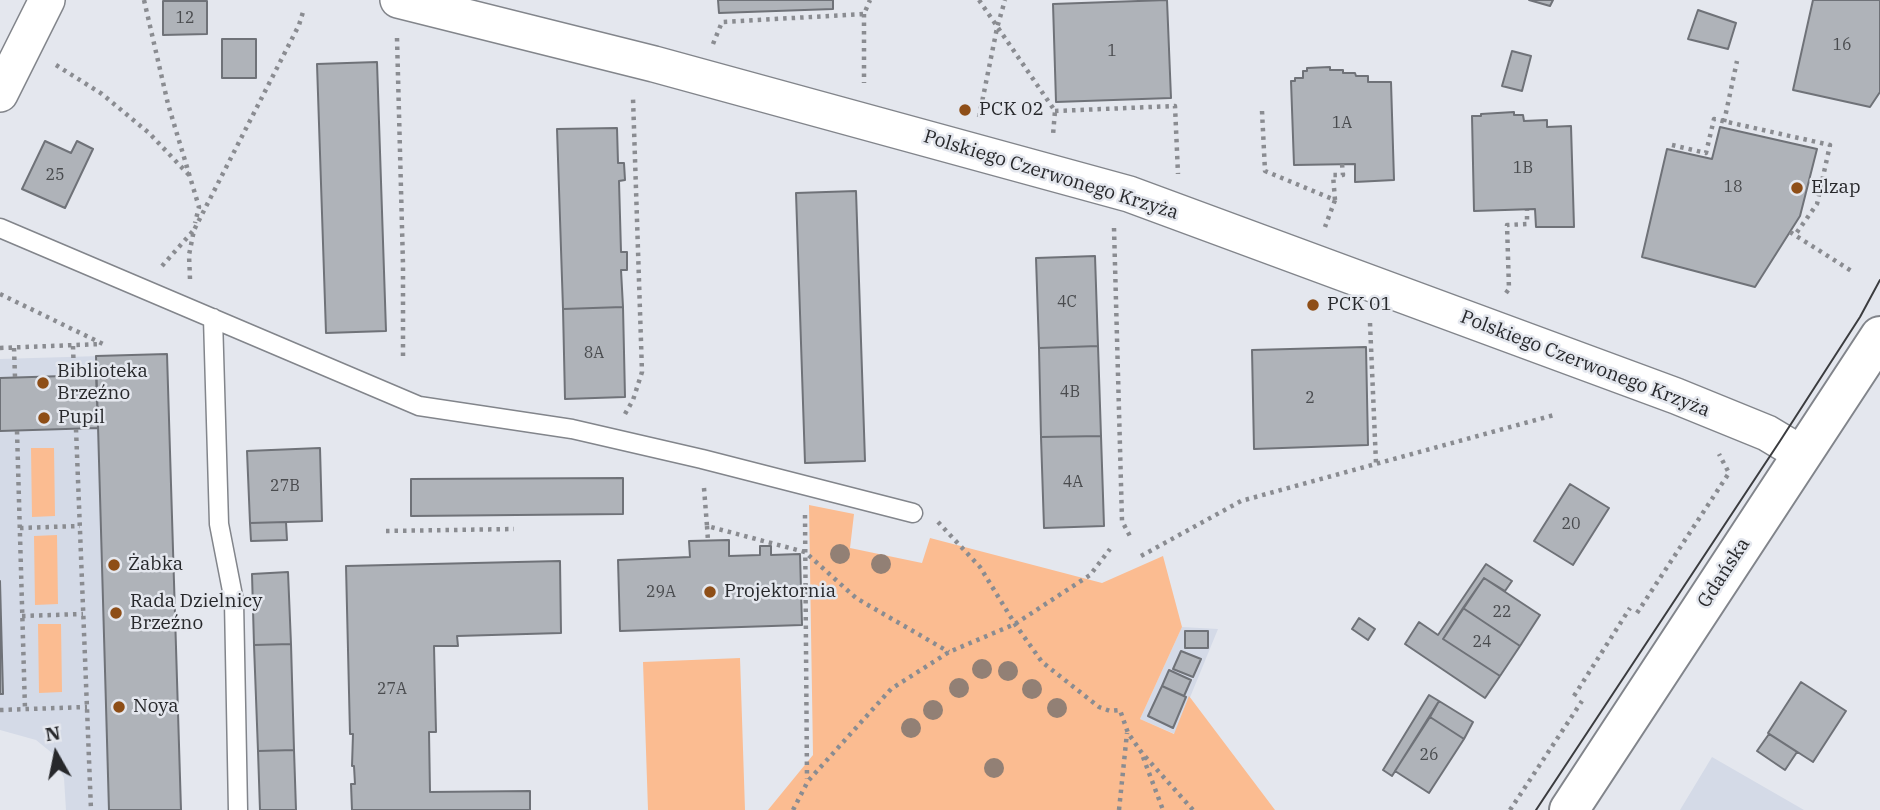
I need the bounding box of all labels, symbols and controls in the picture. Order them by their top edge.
house number: 12 [175,8,195,28]
house number: 16 [1832,35,1852,55]
house number: 1 [1107,41,1117,61]
place label: PCK 02 [979,99,1044,121]
marker: PCK 02 [957,102,973,118]
house number: 1A [1332,113,1352,133]
street label: Polskiego Czerwonego Krzyża [921,125,1181,225]
house number: 1B [1513,158,1533,178]
house number: 25 [45,165,65,185]
house number: 18 [1723,177,1743,197]
place label: Elzap [1811,177,1861,199]
marker: Elzap [1789,180,1805,196]
house number: 4C [1057,292,1077,312]
place label: PCK 01 [1327,294,1392,316]
marker: PCK 01 [1305,297,1321,313]
street label: Polskiego Czerwonego Krzyża [1457,306,1713,422]
house number: 8A [584,343,604,363]
place label: Biblioteka Brzeźno [57,361,148,405]
marker: Biblioteka Brzeźno [35,375,51,391]
house number: 4B [1060,382,1080,402]
house number: 2 [1305,388,1315,408]
place label: Pupil [58,407,105,429]
marker: Pupil [36,410,52,426]
house number: 4A [1063,472,1083,492]
house number: 27B [270,476,300,496]
house number: 20 [1561,514,1581,534]
street label: Gdańska [1693,534,1755,612]
place label: Żabka [128,554,183,576]
marker: Żabka [106,557,122,573]
place label: Projektornia [724,581,836,603]
house number: 29A [646,582,676,602]
marker: Projektornia [702,584,718,600]
place label: Rada Dzielnicy Brzeźno [130,591,262,635]
house number: 22 [1492,602,1512,622]
marker: Rada Dzielnicy Brzeźno [108,605,124,621]
house number: 24 [1472,632,1492,652]
house number: 27A [377,679,407,699]
place label: Noya [133,696,179,718]
marker: Noya [111,699,127,715]
north arrow [21,719,91,789]
text: N [43,720,62,746]
house number: 26 [1419,745,1439,765]

